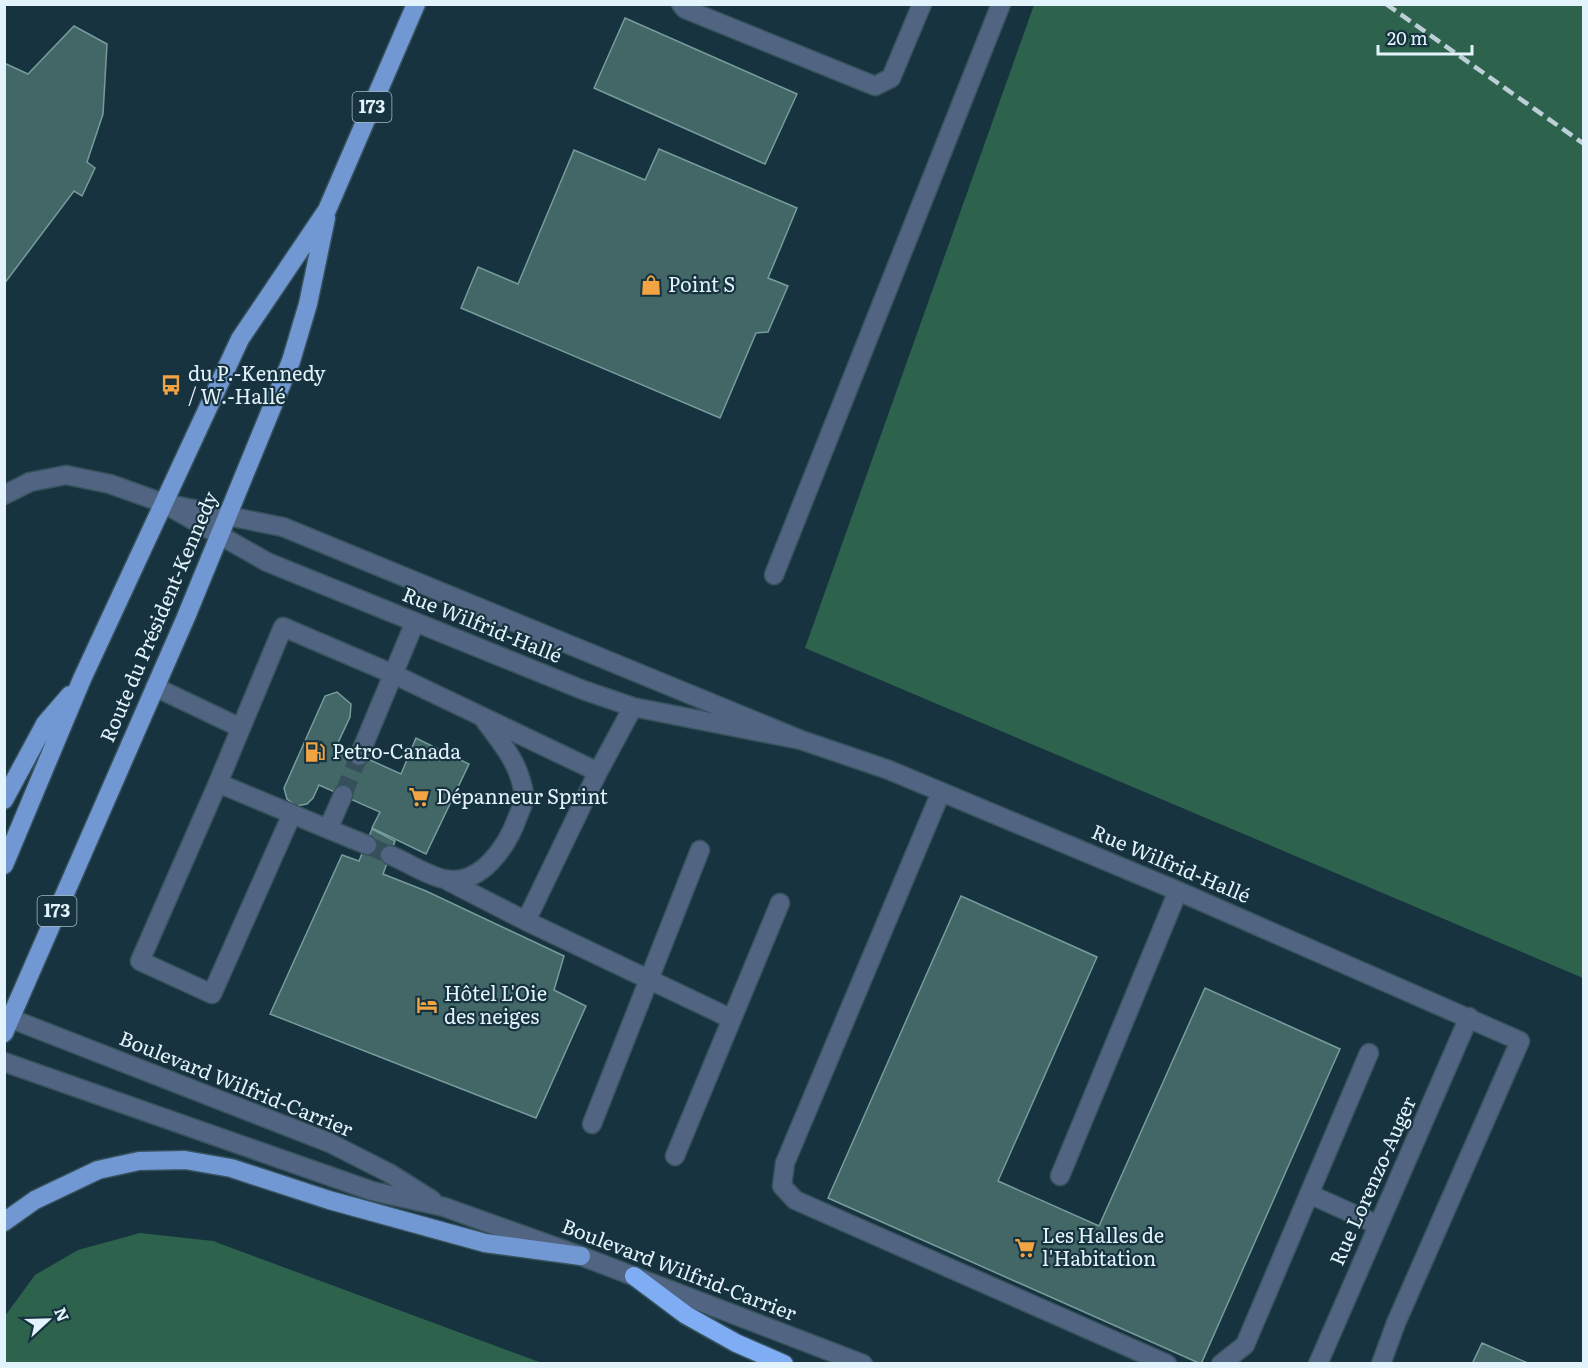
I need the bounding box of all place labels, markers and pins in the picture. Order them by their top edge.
place label: Point S [668,268,735,298]
shop icon: Point S [639,273,663,297]
place label: du P.-Kennedy / W.-Hallé [188,357,326,410]
bus stop icon: du P.-Kennedy / W.-Hallé [159,373,183,397]
place label: Petro-Canada [332,735,461,765]
fuel station icon: Petro-Canada [303,740,327,764]
place label: Dépanneur Sprint [436,780,608,810]
supermarket icon: Dépanneur Sprint [407,785,431,809]
place label: Hôtel L'Oie des neiges [444,977,547,1030]
hotel icon: Hôtel L'Oie des neiges [415,993,439,1017]
place label: Les Halles de l'Habitation [1042,1219,1164,1272]
supermarket icon: Les Halles de l'Habitation [1013,1236,1037,1260]

